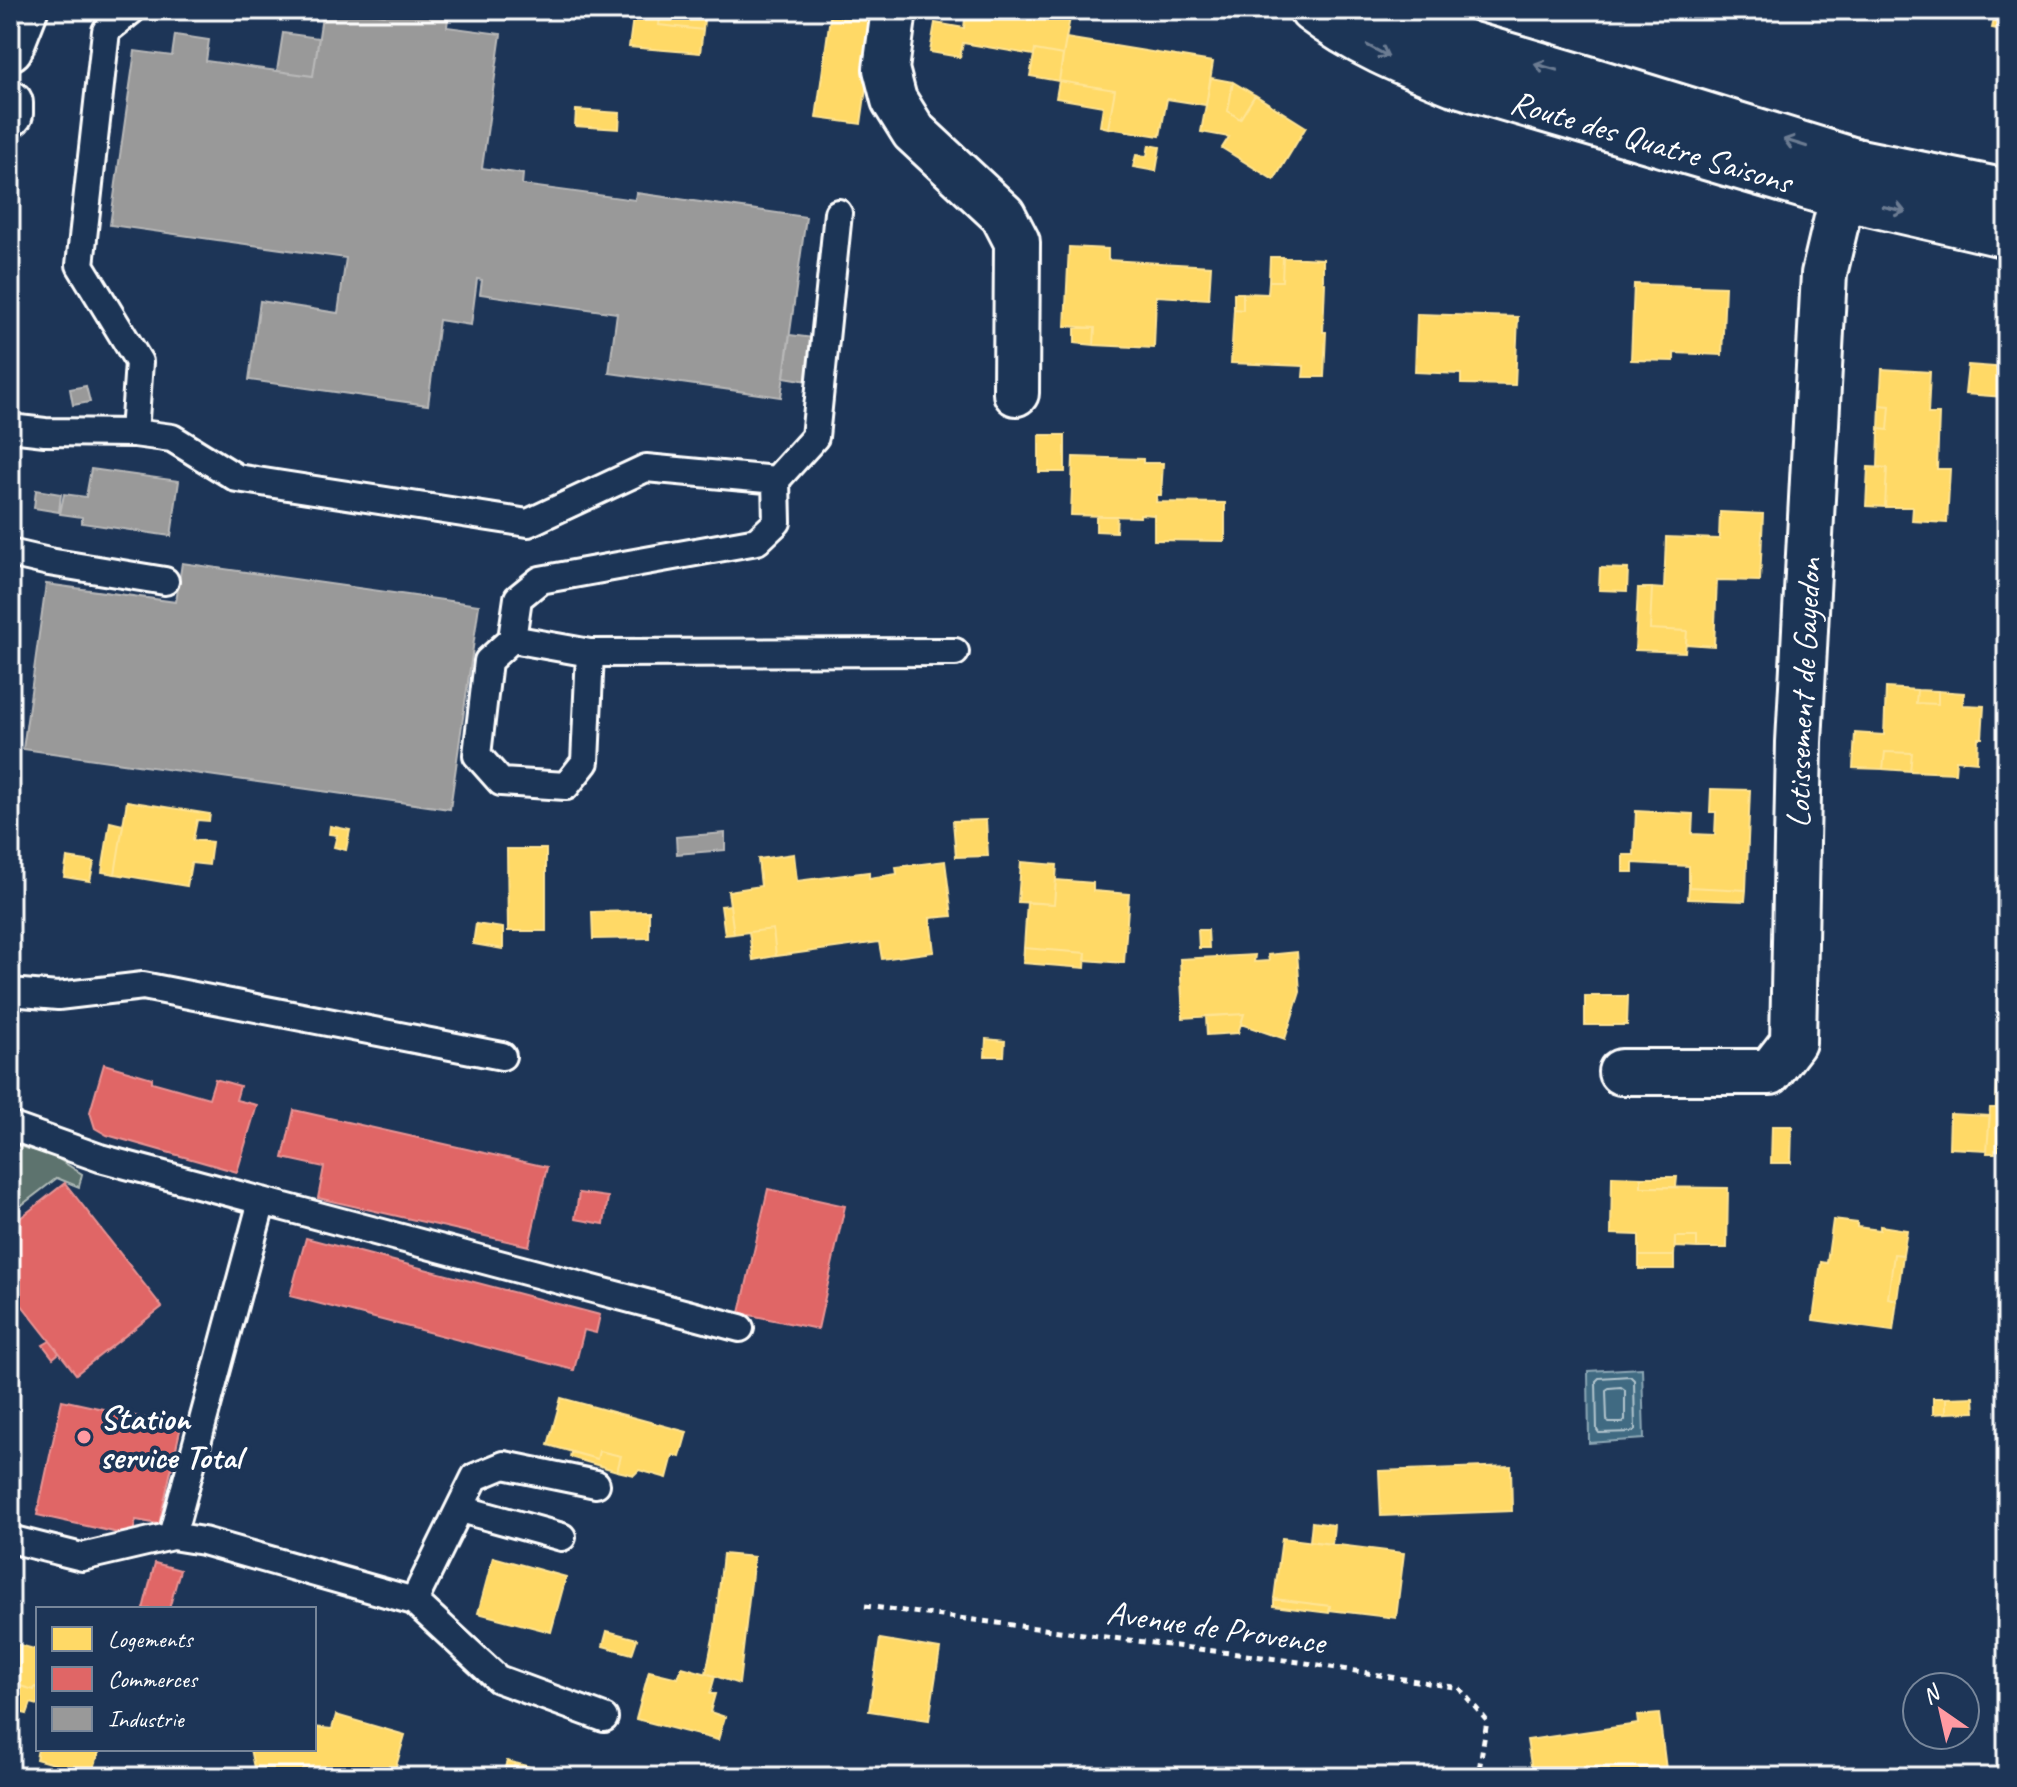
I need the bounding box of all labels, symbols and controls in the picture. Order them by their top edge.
one-way arrow [1366,43,1390,59]
one-way arrow [1534,59,1560,74]
street label: Route des Quatre Saisons [1506,79,1799,203]
one-way arrow [1783,135,1808,149]
one-way arrow [1880,202,1906,217]
street label: Lotissement de Gayedon [1776,555,1830,828]
place label: Station service Total [100,1396,247,1478]
marker: Station service Total [75,1428,93,1446]
street label: Avenue de Provence [1104,1590,1331,1664]
legend [36,1607,316,1751]
text: Logements [108,1624,194,1654]
text: Commerces [108,1664,199,1694]
north arrow [1901,1671,1981,1751]
text: N [1917,1678,1947,1711]
text: Industrie [108,1704,186,1734]

